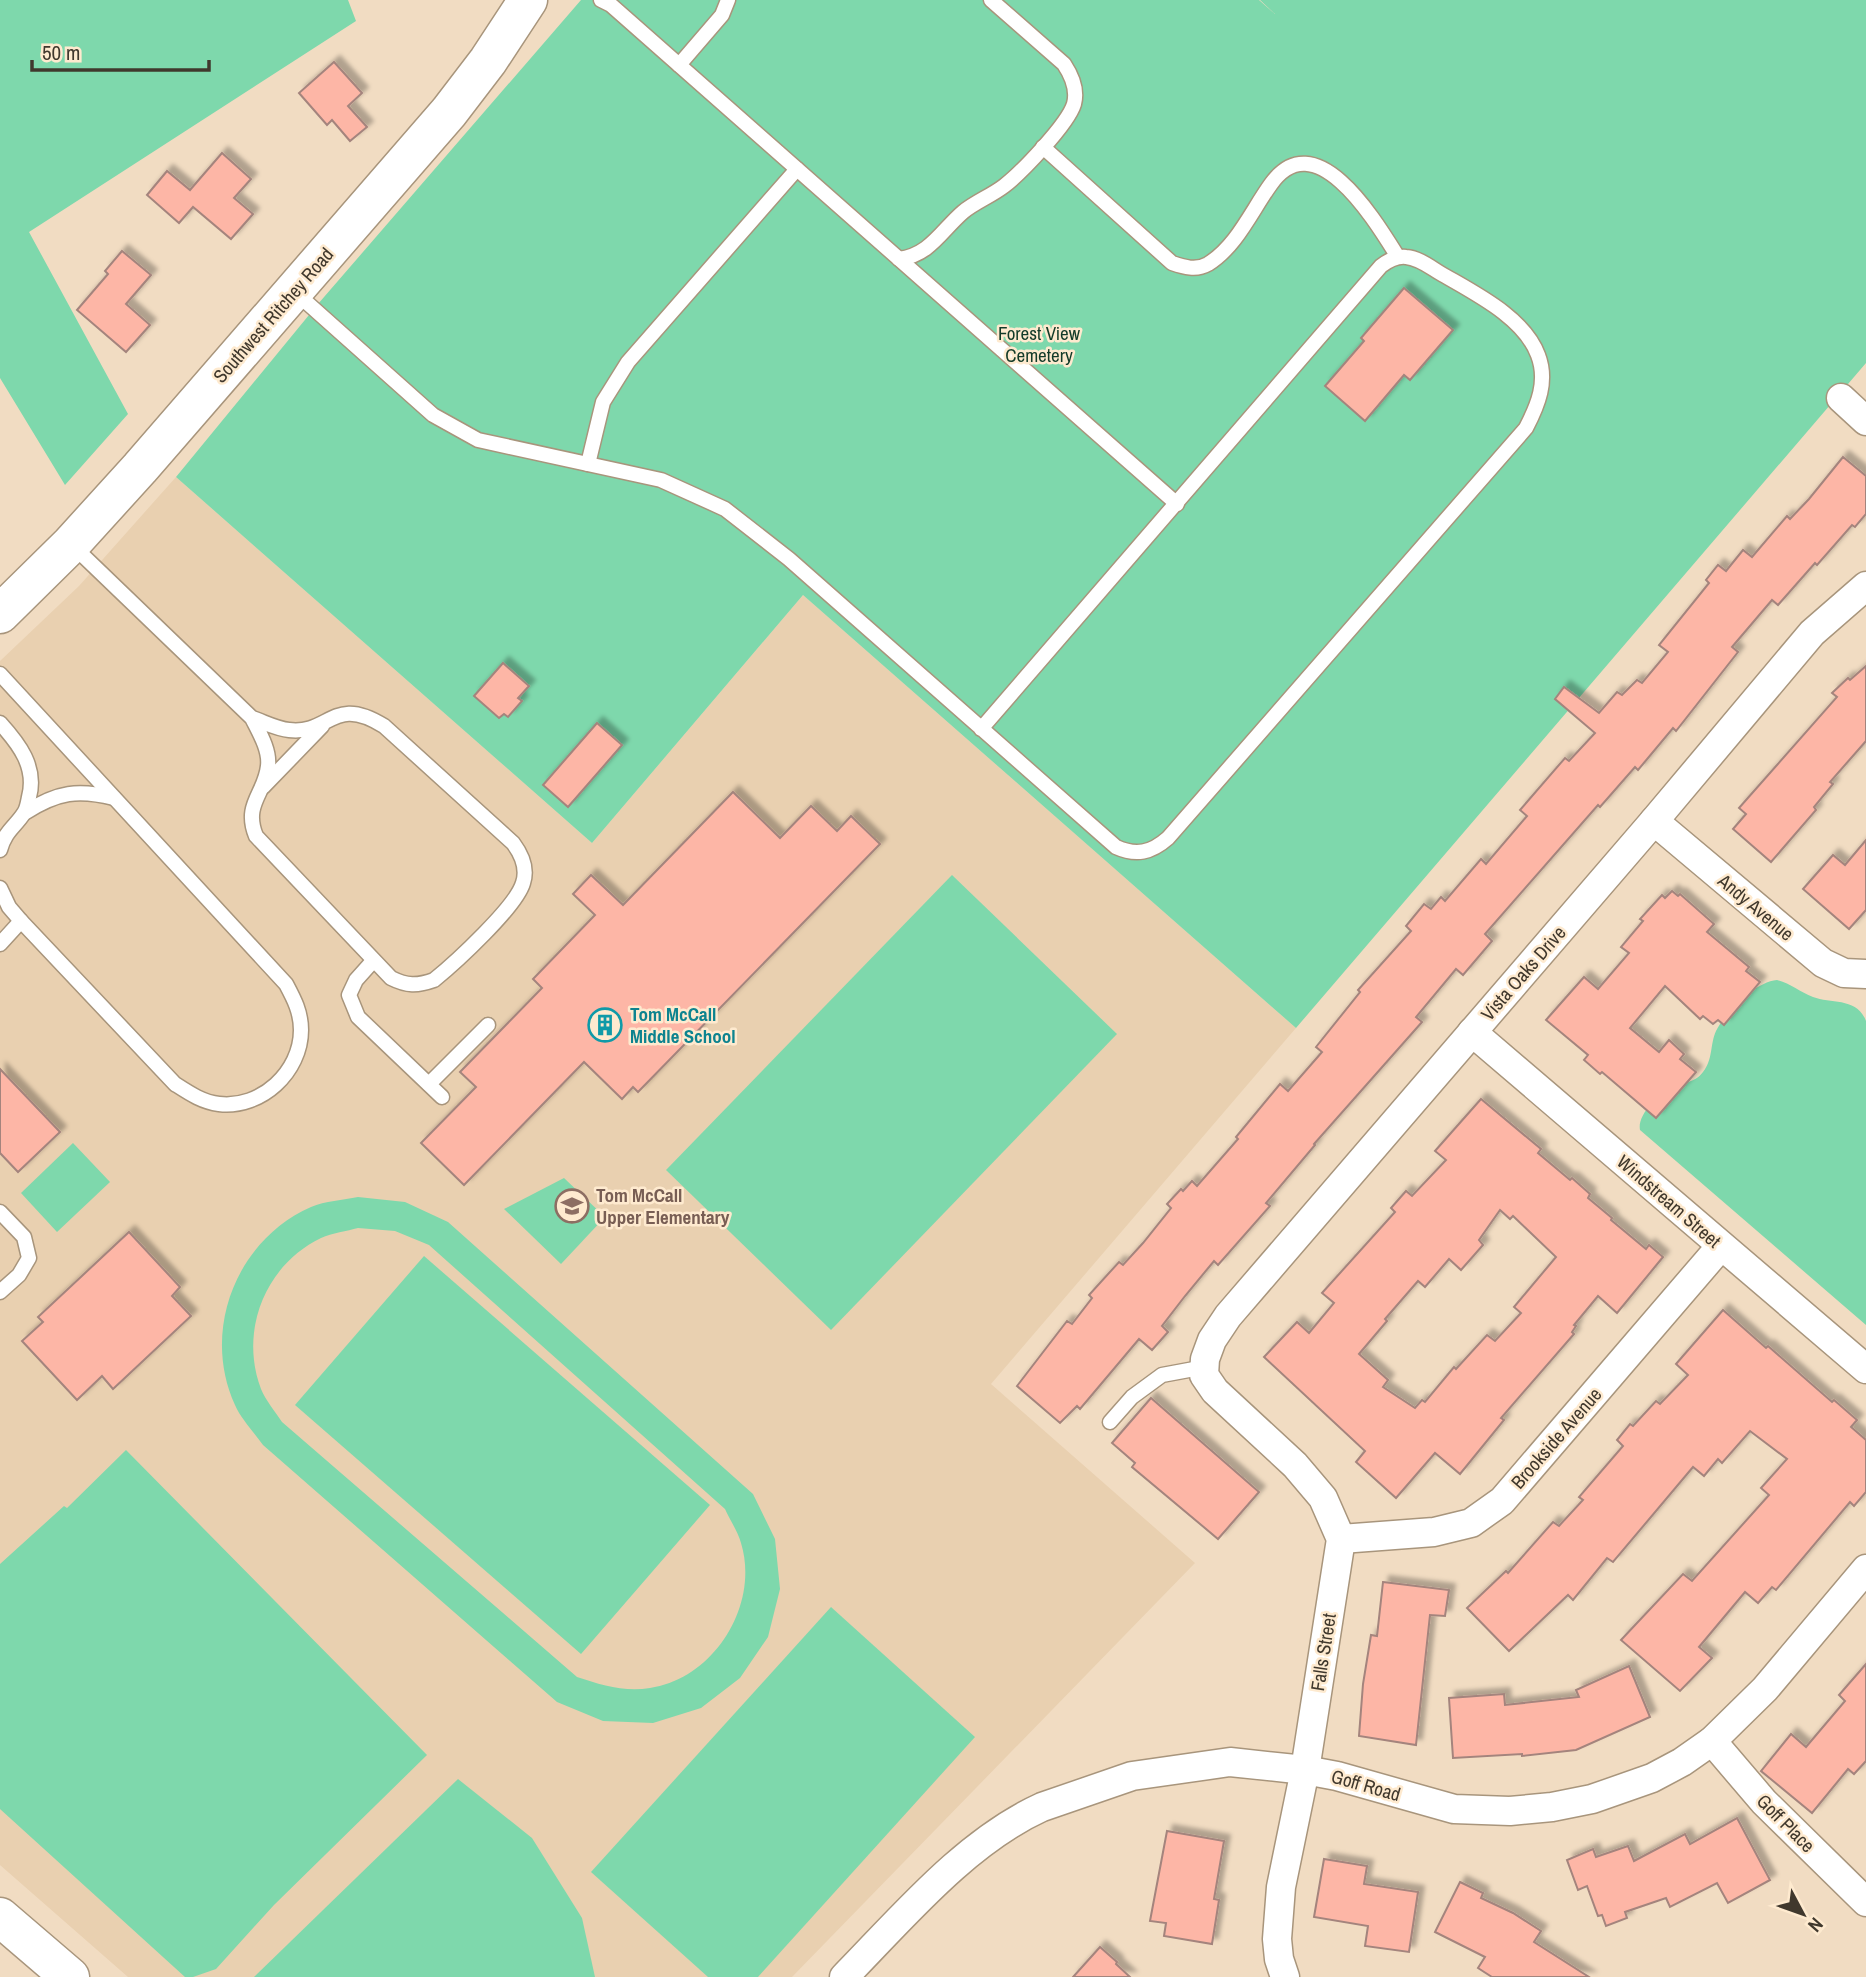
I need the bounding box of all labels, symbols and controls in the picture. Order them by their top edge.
scale bar [32,28,208,72]
text: 50 m [42,38,80,67]
street label: Southwest Ritchey Road [207,242,339,388]
park label: Forest View Cemetery [998,320,1081,368]
street label: Andy Avenue [1712,867,1799,946]
street label: Vista Oaks Drive [1475,920,1571,1026]
place label: Tom McCall Middle School [630,1001,736,1049]
building icon: Tom McCall Middle School [586,1006,624,1044]
street label: Windstream Street [1611,1149,1727,1254]
place label: Tom McCall Upper Elementary [596,1182,730,1230]
school or university icon: Tom McCall Upper Elementary [553,1187,591,1225]
street label: Brookside Avenue [1505,1382,1607,1494]
street label: Falls Street [1304,1611,1342,1693]
street label: Goff Road [1328,1763,1404,1807]
street label: Goff Place [1751,1788,1821,1858]
north arrow [1768,1879,1838,1949]
text: N [1802,1912,1829,1938]

